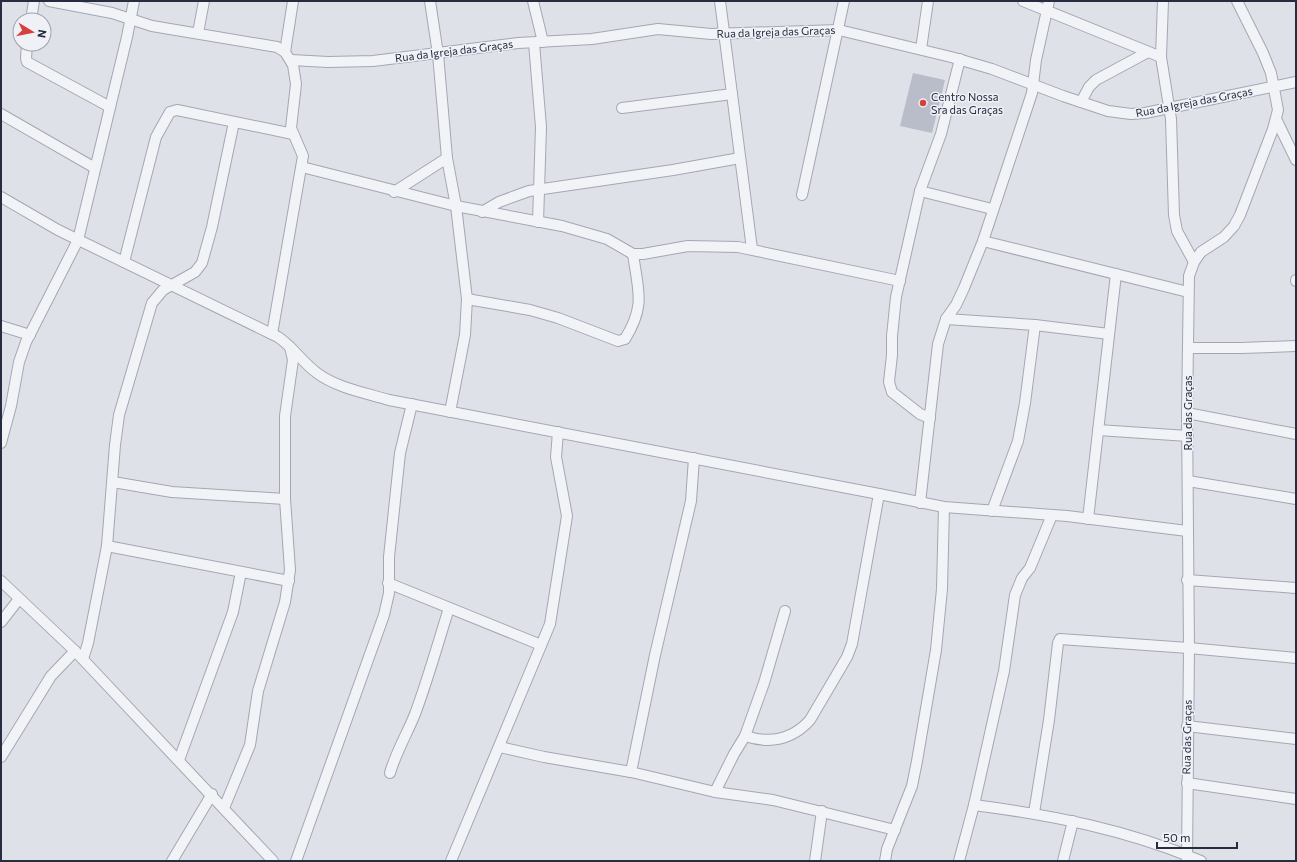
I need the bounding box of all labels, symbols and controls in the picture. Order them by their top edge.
north arrow [12,12,52,52]
street label: Rua da Igreja das Graças [716,23,836,40]
text: N [35,29,49,39]
street label: Rua da Igreja das Graças [394,37,514,64]
street label: Rua da Igreja das Graças [1134,84,1253,119]
place label: Centro Nossa Sra das Graças [931,90,1003,116]
marker: Centro Nossa Sra das Graças [918,98,928,108]
street label: Rua das Graças [1181,376,1194,450]
street label: Rua das Graças [1179,699,1194,775]
scale bar [1157,824,1237,850]
text: 50 m [1163,830,1191,844]

